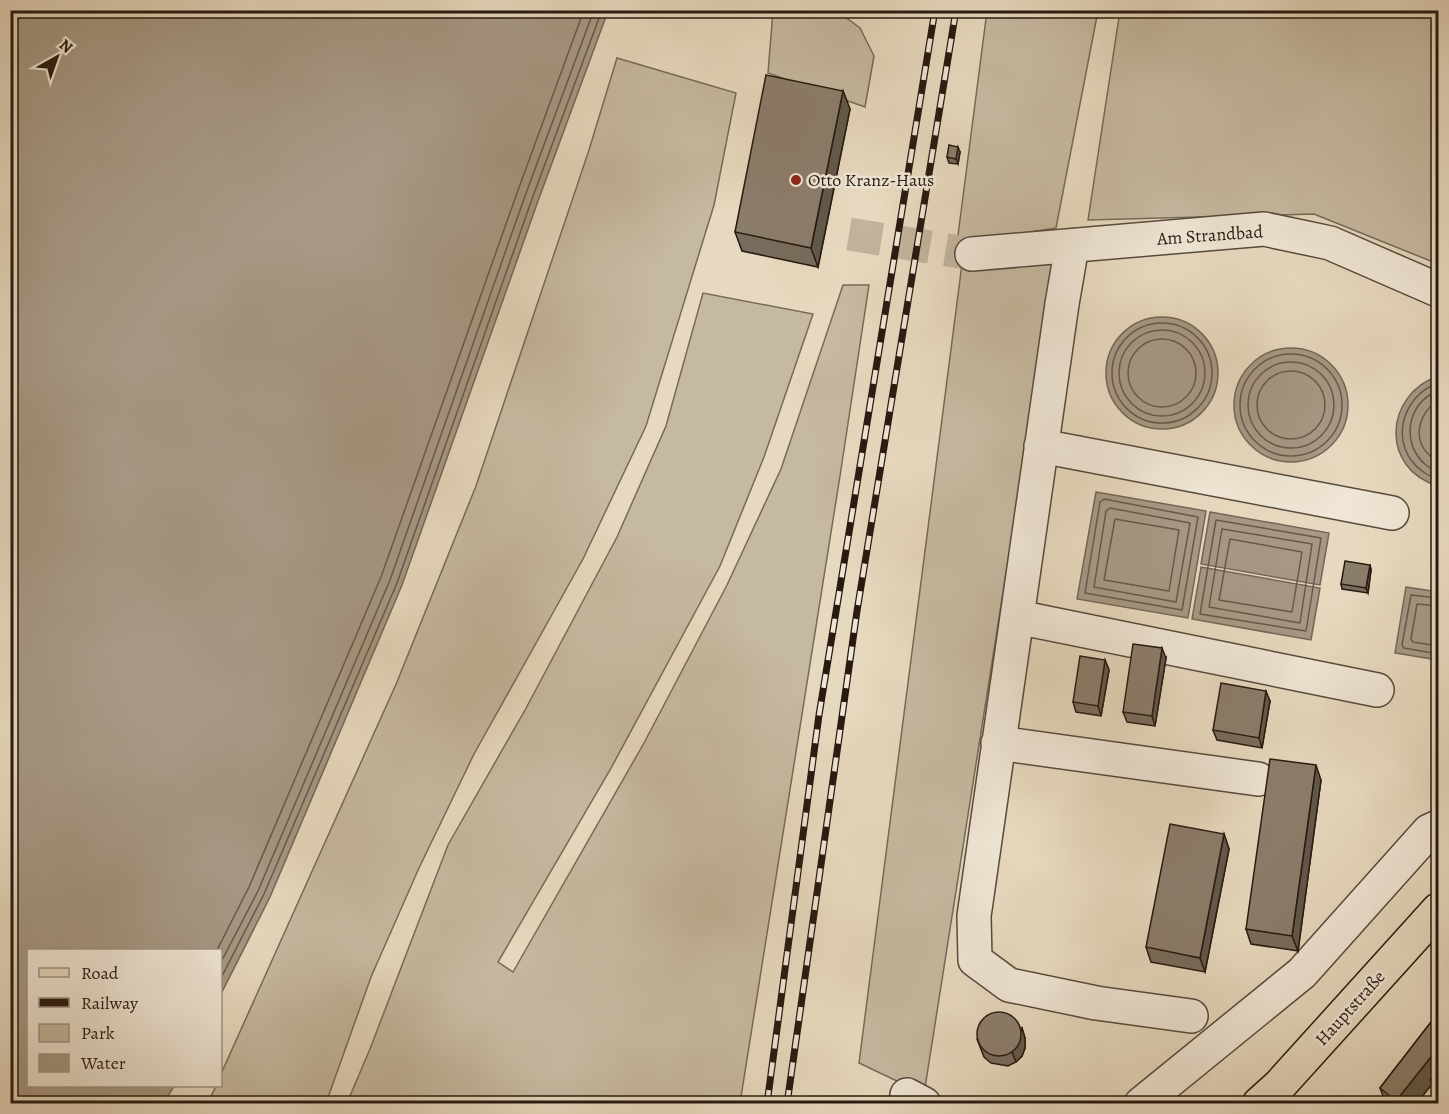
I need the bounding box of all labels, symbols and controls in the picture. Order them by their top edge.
north arrow [27,27,87,87]
text: N [54,34,78,59]
place label: Otto Kranz-Haus [808,168,934,192]
marker: Otto Kranz-Haus [789,173,803,187]
street label: Am Strandbad [1155,219,1264,251]
legend [27,949,222,1087]
text: Road [81,961,119,985]
street label: Hauptstraße [1310,965,1390,1051]
text: Railway [81,991,139,1015]
text: Park [81,1021,115,1045]
text: Water [80,1051,126,1075]

